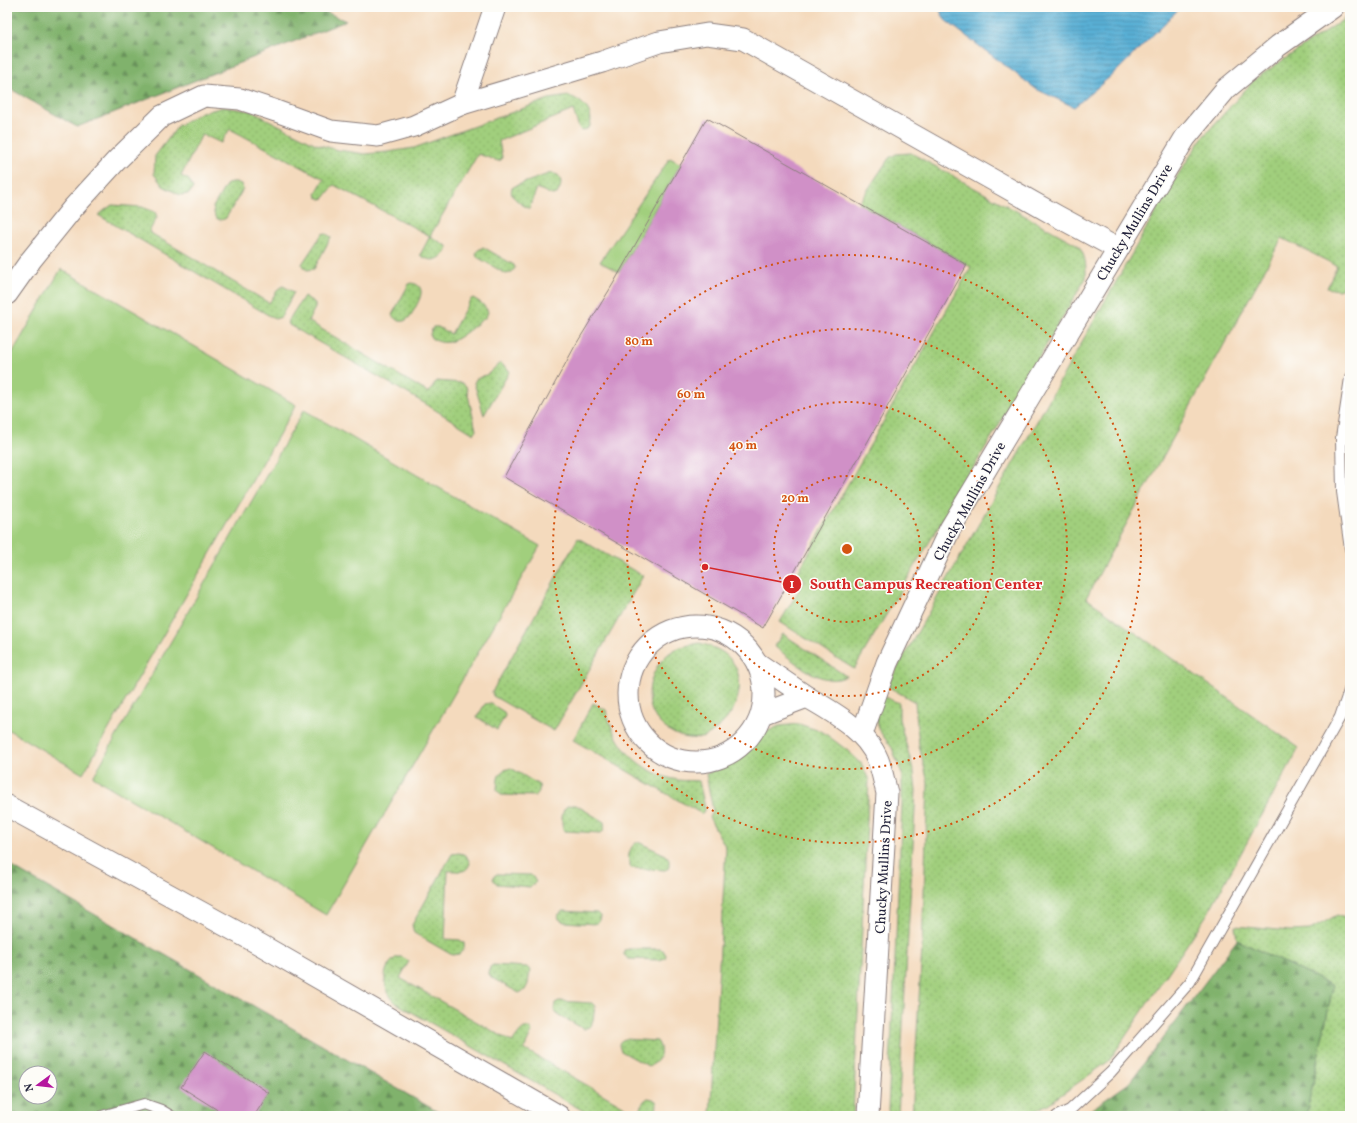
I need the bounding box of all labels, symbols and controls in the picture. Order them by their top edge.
street label: Chucky Mullins Drive [1093,160,1178,285]
text: 80 m [625,334,653,350]
text: 60 m [677,387,705,403]
text: 40 m [729,438,758,454]
street label: Chucky Mullins Drive [930,438,1011,565]
text: 20 m [781,491,809,507]
centre of rings [840,542,854,556]
callout: South Campus Recreation Center [782,570,1050,597]
text: South Campus Recreation Center [810,575,1042,596]
text: 1 [790,577,795,593]
street label: Chucky Mullins Drive [872,800,897,934]
north arrow [18,1065,58,1105]
text: N [22,1081,38,1093]

